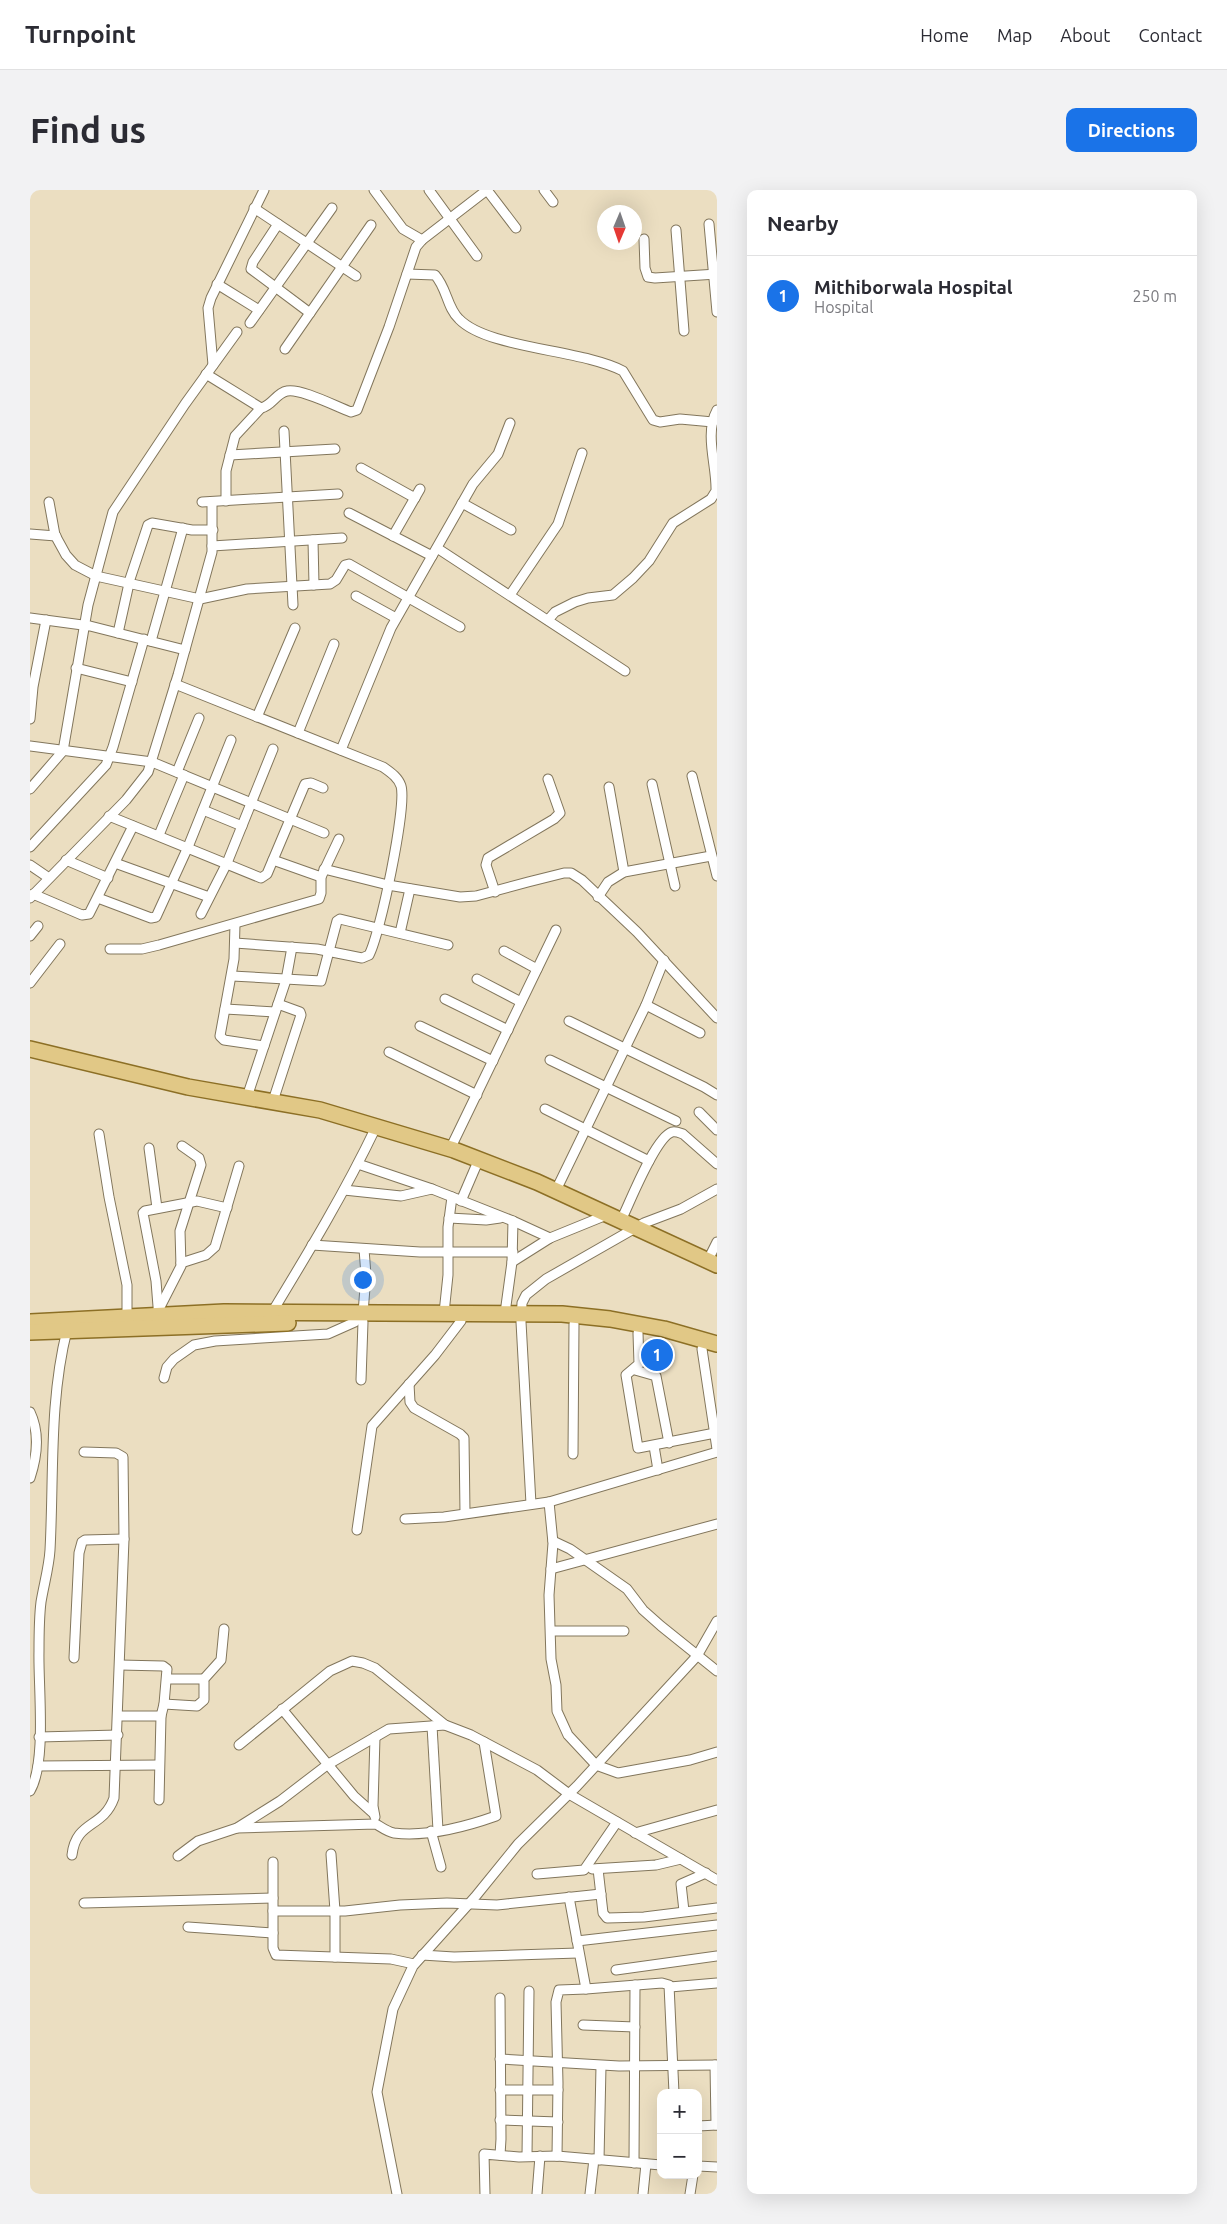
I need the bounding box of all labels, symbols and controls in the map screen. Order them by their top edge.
text: Turnpoint [25,21,136,48]
text: Home [920,25,969,45]
text: Map [997,25,1032,45]
text: About [1060,25,1110,45]
text: Contact [1138,25,1202,45]
button: Directions [1066,108,1197,152]
text: Find us [30,110,146,150]
north arrow [597,205,642,250]
text: Nearby [767,211,838,235]
text: Mithiborwala Hospital [814,276,1013,298]
text: 1 [778,287,788,305]
text: 250 m [1132,287,1177,305]
text: Hospital [814,298,873,316]
your location [350,1267,376,1293]
pin: 1 [641,1336,673,1374]
map controls [657,2089,702,2179]
button: + [657,2089,702,2134]
button: − [657,2134,702,2179]

